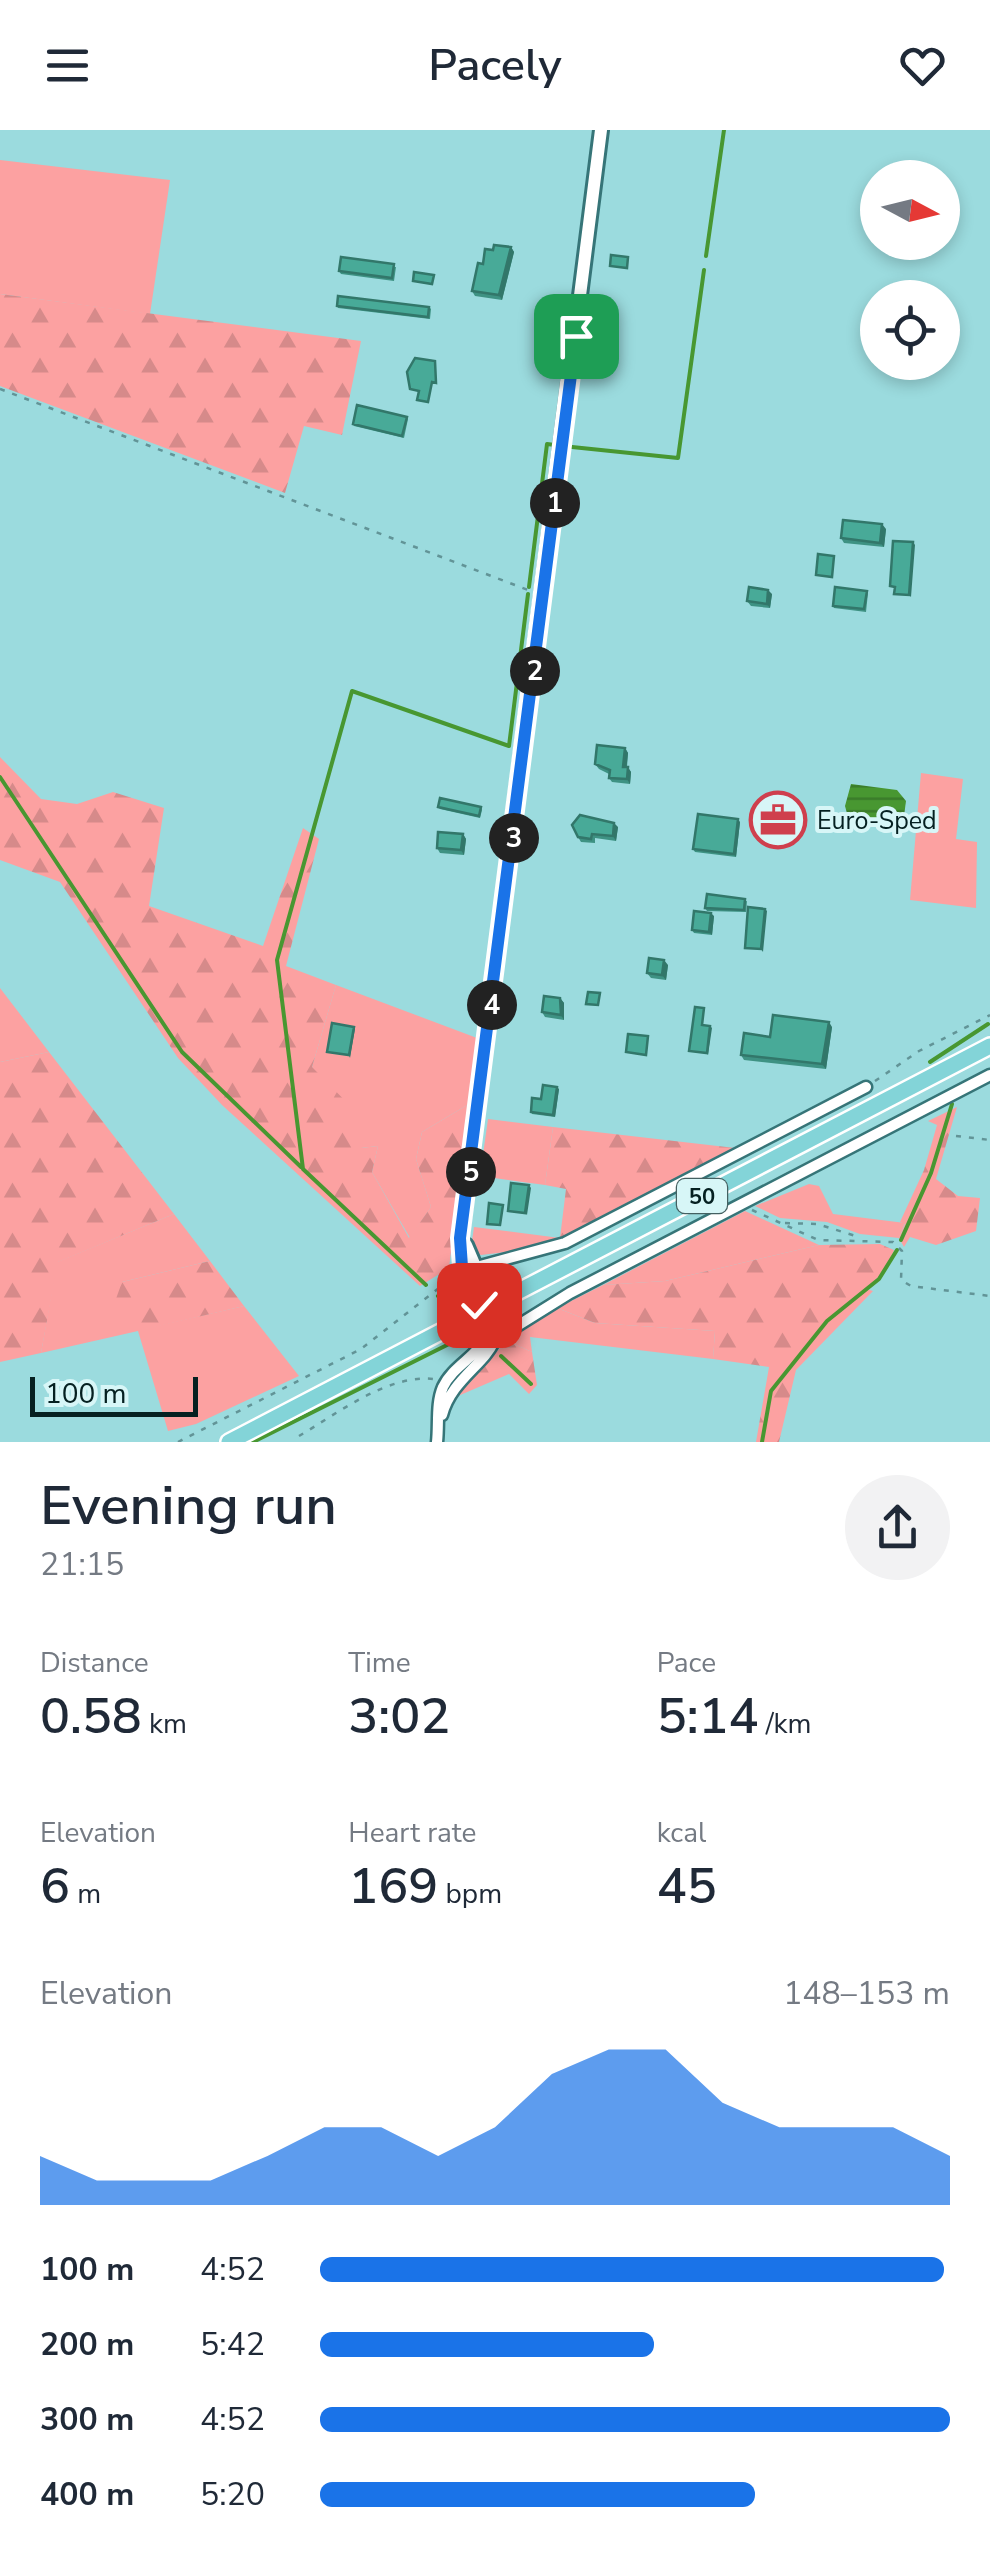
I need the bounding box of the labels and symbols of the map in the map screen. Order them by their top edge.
north arrow [860,160,960,260]
pin [534,294,619,379]
pin: 1 [530,478,580,528]
pin: 2 [510,646,560,696]
office icon: Euro-Sped [748,790,808,850]
place label: Euro-Sped [817,804,937,838]
pin: 3 [489,813,539,863]
pin: 4 [467,980,517,1030]
pin: 5 [446,1147,496,1197]
road number: 50 [677,1179,727,1213]
pin [437,1263,522,1348]
scale bar [30,1372,198,1416]

